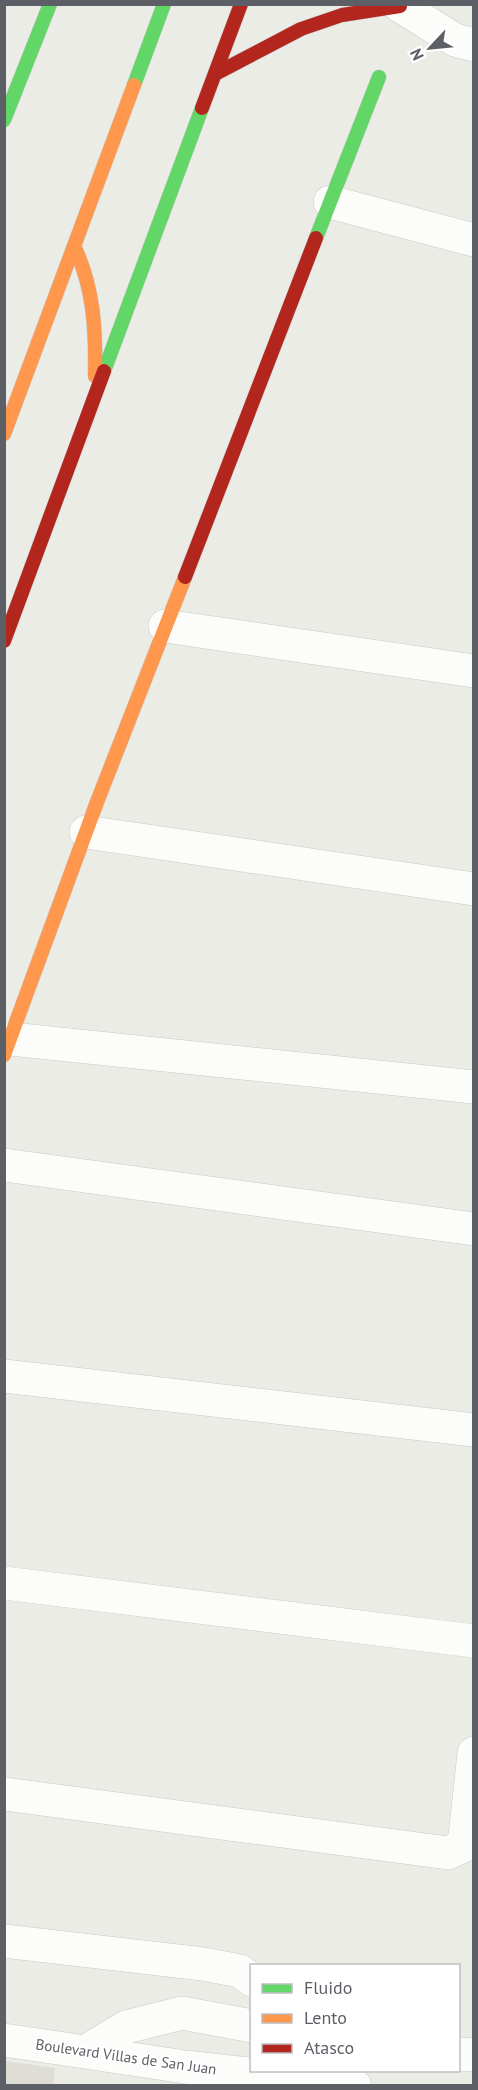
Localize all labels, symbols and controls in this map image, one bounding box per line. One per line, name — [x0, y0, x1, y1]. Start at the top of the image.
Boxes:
north arrow — [400, 18, 460, 78]
text: N — [405, 45, 428, 64]
legend — [250, 1964, 460, 2072]
text: Fluido — [304, 1976, 352, 1999]
text: Lento — [304, 2006, 347, 2029]
street label: Boulevard Villas de San Juan — [34, 2034, 218, 2079]
text: Atasco — [304, 2036, 354, 2059]

